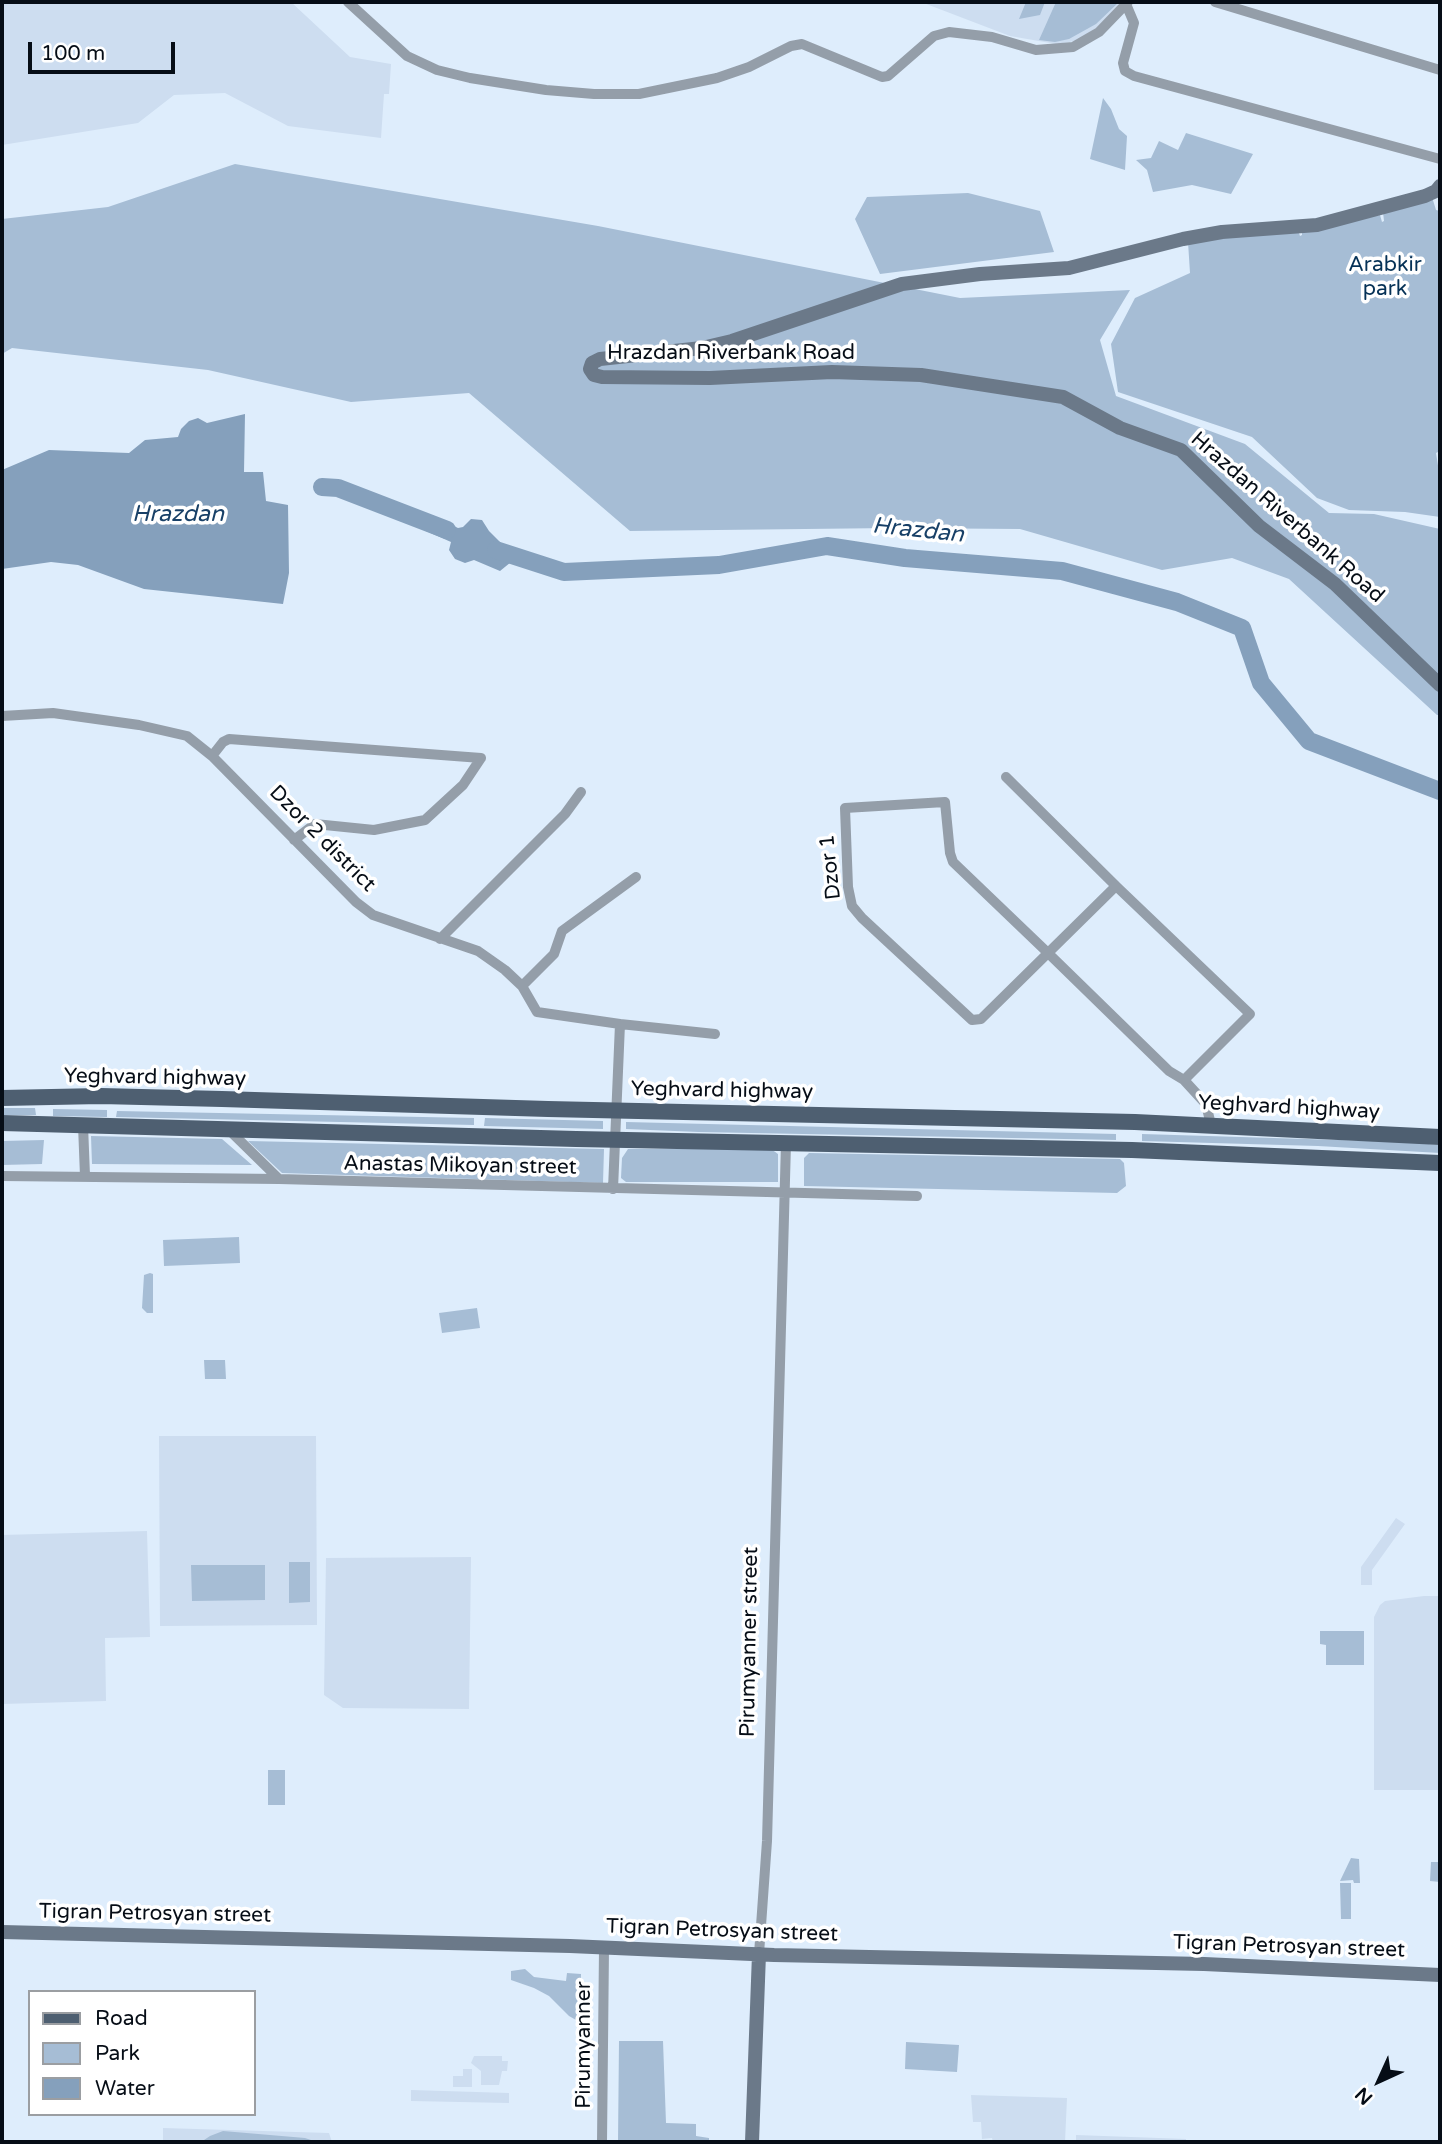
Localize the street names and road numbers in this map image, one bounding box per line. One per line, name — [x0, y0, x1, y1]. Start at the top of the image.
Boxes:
street label: Hrazdan Riverbank Road — [607, 340, 855, 366]
street label: Hrazdan Riverbank Road — [1185, 427, 1389, 609]
street label: Dzor 2 district — [264, 781, 380, 897]
street label: Dzor 1 — [815, 833, 847, 901]
street label: Yeghvard highway — [64, 1064, 246, 1092]
street label: Yeghvard highway — [631, 1077, 813, 1105]
street label: Yeghvard highway — [1197, 1091, 1381, 1125]
street label: Anastas Mikoyan street — [343, 1151, 577, 1181]
street label: Pirumyanner street — [736, 1547, 764, 1737]
street label: Tigran Petrosyan street — [39, 1899, 271, 1929]
street label: Tigran Petrosyan street — [606, 1914, 838, 1948]
street label: Tigran Petrosyan street — [1173, 1930, 1405, 1964]
street label: Pirumyanner — [571, 1981, 597, 2109]

